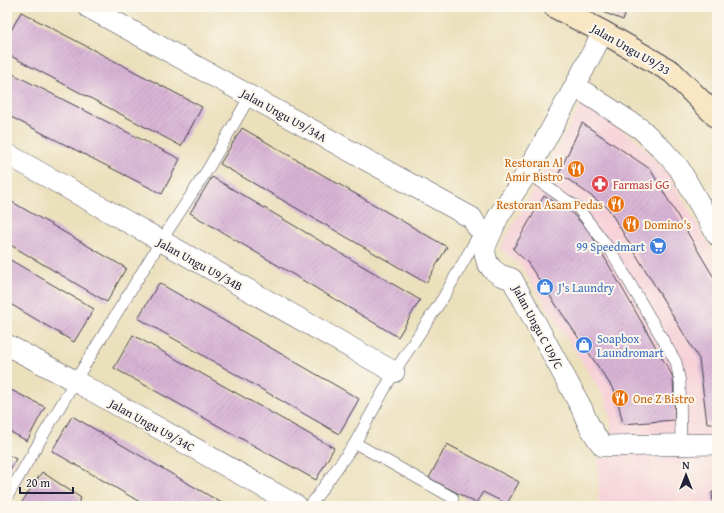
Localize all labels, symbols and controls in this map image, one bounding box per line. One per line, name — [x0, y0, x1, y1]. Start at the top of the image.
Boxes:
street label: Jalan Ungu U9/33 — [587, 19, 674, 79]
street label: Jalan Ungu U9/34A — [236, 83, 331, 146]
place label: Restoran Al Amir Bistro — [505, 154, 564, 185]
restaurant icon: Restoran Al Amir Bistro — [566, 159, 586, 179]
pharmacy icon: Farmasi GG — [590, 174, 610, 194]
place label: Farmasi GG — [613, 176, 669, 193]
restaurant icon: Restoran Asam Pedas — [606, 194, 626, 214]
place label: Restoran Asam Pedas — [496, 196, 603, 213]
restaurant icon: Domino's — [621, 214, 641, 234]
place label: Domino's — [644, 216, 692, 233]
street label: Jalan Ungu U9/34B — [152, 232, 246, 295]
supermarket icon: 99 Speedmart — [648, 236, 668, 256]
place label: 99 Speedmart — [576, 238, 646, 255]
shop icon: J's Laundry — [535, 277, 555, 297]
place label: J's Laundry — [556, 279, 614, 296]
street label: Jalan Ungu C U9/C — [508, 280, 567, 372]
place label: Soapbox Laundromart — [597, 330, 664, 361]
shop icon: Soapbox Laundromart — [574, 335, 594, 355]
restaurant icon: One Z Bistro — [610, 388, 630, 408]
place label: One Z Bistro — [633, 390, 694, 407]
street label: Jalan Ungu U9/34C — [105, 394, 198, 456]
north arrow — [666, 455, 706, 495]
text: N — [682, 457, 690, 473]
scale bar — [20, 469, 73, 495]
text: 20 m — [26, 474, 50, 491]

